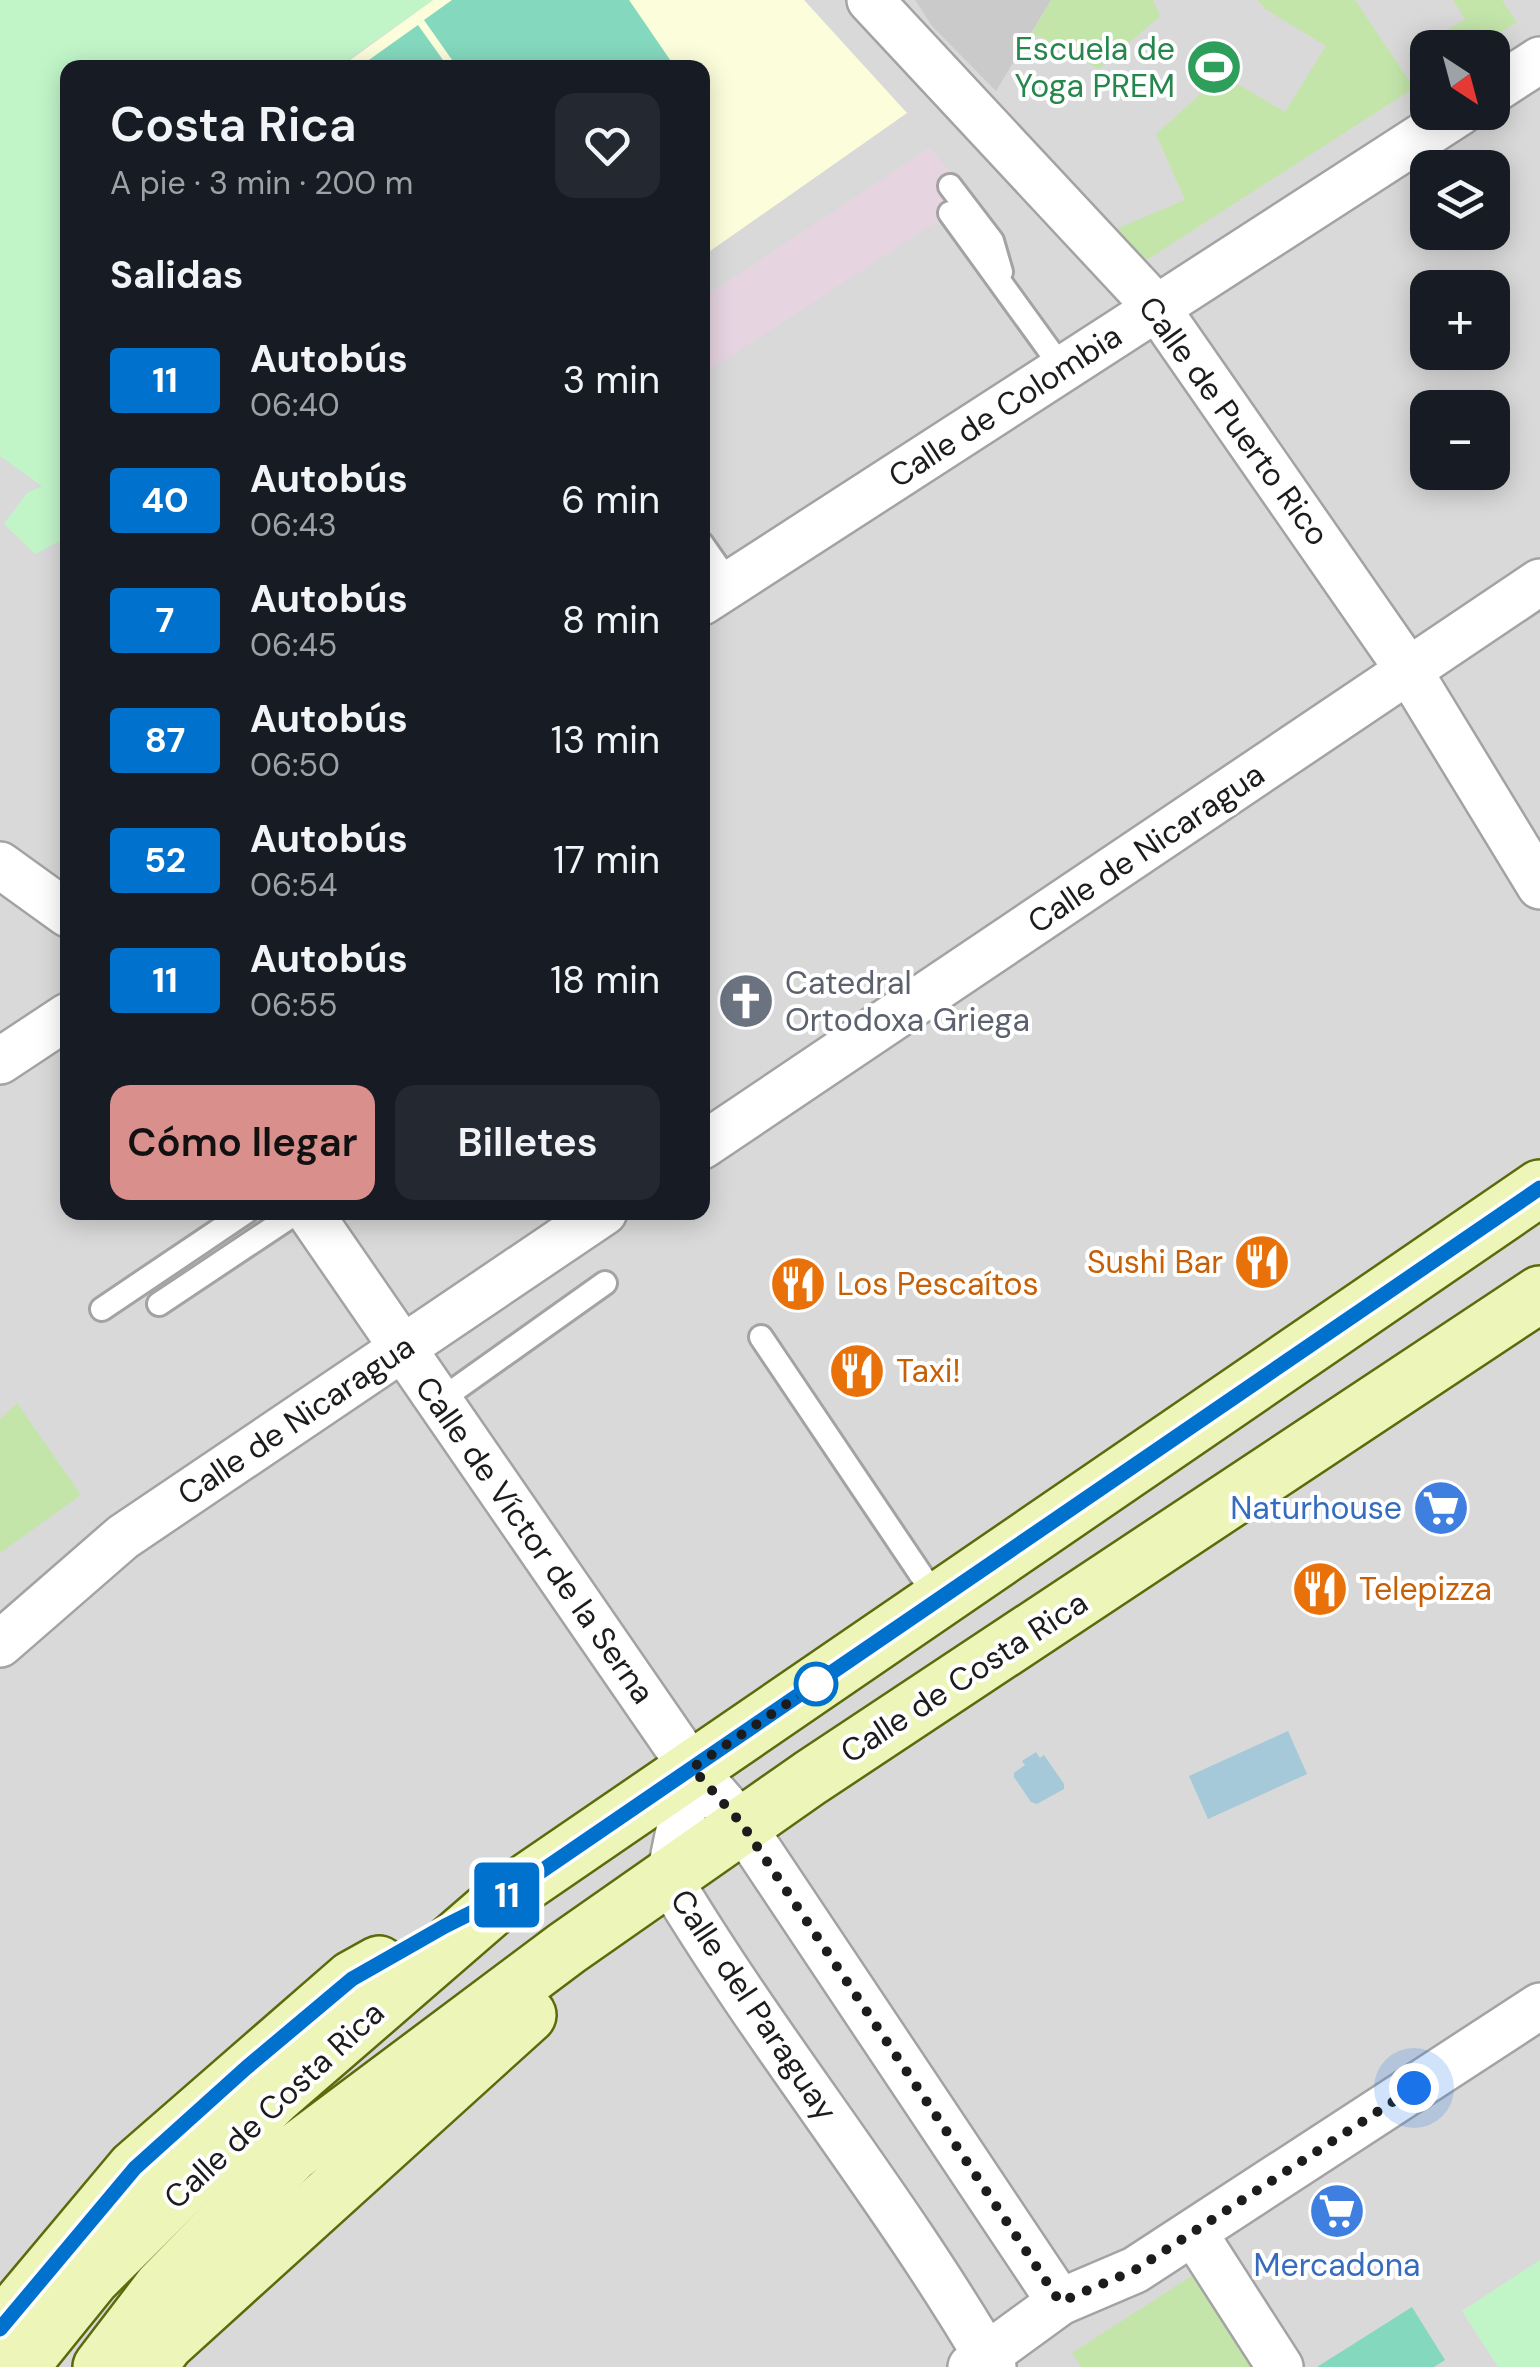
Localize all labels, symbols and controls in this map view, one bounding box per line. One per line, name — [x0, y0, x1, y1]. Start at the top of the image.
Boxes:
place label: Escuela de Yoga PREM — [1015, 28, 1175, 107]
north arrow — [1410, 30, 1510, 130]
map controls — [1410, 30, 1510, 490]
sports icon: Escuela de Yoga PREM — [1184, 37, 1244, 97]
text: Costa Rica — [110, 93, 357, 156]
button: heart — [555, 93, 660, 198]
button: layers — [1410, 150, 1510, 250]
text: A pie · 3 min · 200 m — [110, 162, 413, 204]
text: Salidas — [110, 250, 243, 300]
button: + — [1410, 270, 1510, 370]
street label: Calle de Puerto Rico — [1129, 288, 1339, 554]
street label: Calle de Colombia — [880, 315, 1130, 497]
text: Autobús — [250, 334, 408, 384]
text: 3 min — [563, 355, 660, 405]
text: 11 — [152, 357, 178, 403]
text: 06:40 — [250, 384, 340, 426]
button: − — [1410, 390, 1510, 490]
text: Autobús — [250, 454, 408, 504]
text: 6 min — [561, 475, 660, 525]
text: 40 — [141, 477, 189, 523]
text: 06:43 — [250, 504, 337, 546]
text: Autobús — [250, 574, 408, 624]
text: 8 min — [562, 595, 660, 645]
text: 7 — [156, 597, 174, 643]
text: 06:45 — [250, 624, 337, 666]
text: Autobús — [250, 694, 408, 744]
text: 13 min — [551, 715, 660, 765]
text: 87 — [145, 717, 185, 763]
text: 06:50 — [250, 744, 340, 786]
street label: Calle de Nicaragua — [1020, 753, 1272, 943]
text: Autobús — [250, 814, 408, 864]
text: 17 min — [553, 835, 660, 885]
text: 52 — [144, 837, 186, 883]
text: 06:54 — [250, 864, 337, 906]
text: Autobús — [250, 934, 408, 984]
text: 18 min — [550, 955, 660, 1005]
text: 11 — [152, 957, 178, 1003]
place label: Catedral Ortodoxa Griega — [785, 962, 1030, 1041]
church icon: Catedral Ortodoxa Griega — [716, 971, 776, 1031]
text: 06:55 — [250, 984, 338, 1026]
button: Cómo llegar — [110, 1085, 375, 1200]
button: Billetes — [395, 1085, 660, 1200]
restaurant icon: Sushi Bar — [1232, 1232, 1292, 1292]
place label: Sushi Bar — [1087, 1241, 1223, 1283]
restaurant icon: Los Pescaítos — [768, 1254, 828, 1314]
place label: Los Pescaítos — [837, 1263, 1039, 1305]
street label: Calle de Nicaragua — [170, 1325, 422, 1515]
restaurant icon: Taxi! — [827, 1341, 887, 1401]
place label: Taxi! — [896, 1350, 961, 1392]
street label: Calle de Víctor de la Serna — [406, 1368, 664, 1712]
supermarket icon: Naturhouse — [1411, 1478, 1471, 1538]
place label: Naturhouse — [1230, 1487, 1402, 1529]
restaurant icon: Telepizza — [1290, 1559, 1350, 1619]
place label: Telepizza — [1359, 1568, 1492, 1610]
street label: Calle de Costa Rica — [833, 1581, 1095, 1773]
unlabelled marker — [795, 1663, 837, 1705]
line badge: 11 — [462, 1862, 552, 1928]
text: 11 — [494, 1872, 520, 1918]
street label: Calle del Paraguay — [661, 1881, 847, 2129]
street label: Calle de Costa Rica — [155, 1992, 393, 2218]
your location — [1389, 2063, 1439, 2113]
supermarket icon: Mercadona — [1307, 2181, 1367, 2241]
place label: Mercadona — [1254, 2244, 1420, 2286]

